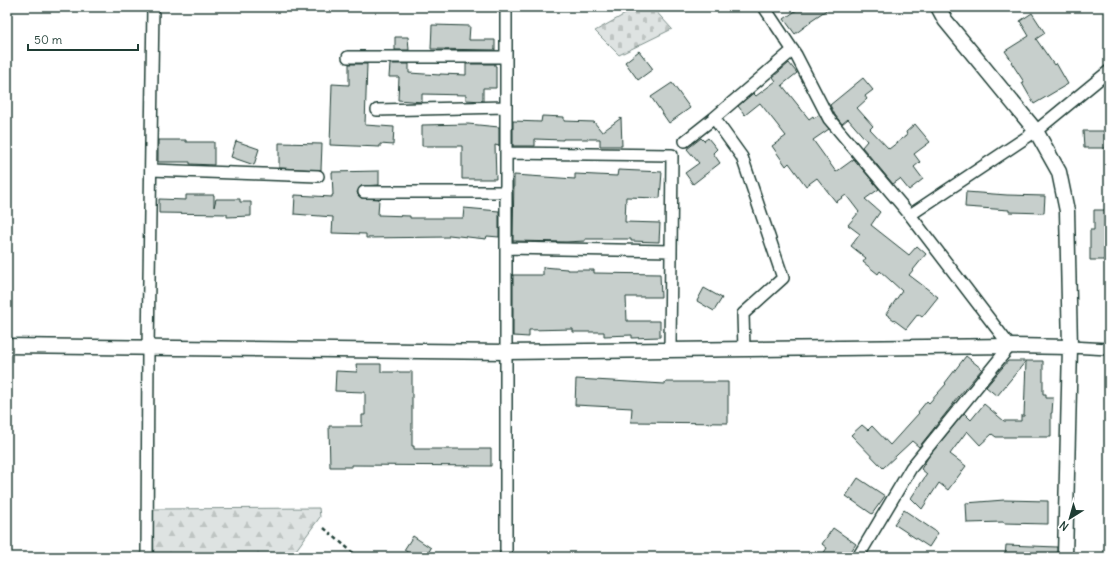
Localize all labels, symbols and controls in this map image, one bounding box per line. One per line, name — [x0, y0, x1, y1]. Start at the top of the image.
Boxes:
scale bar — [28, 26, 138, 52]
text: 50 m — [34, 32, 63, 47]
north arrow — [1050, 498, 1090, 538]
text: N — [1057, 518, 1071, 534]

